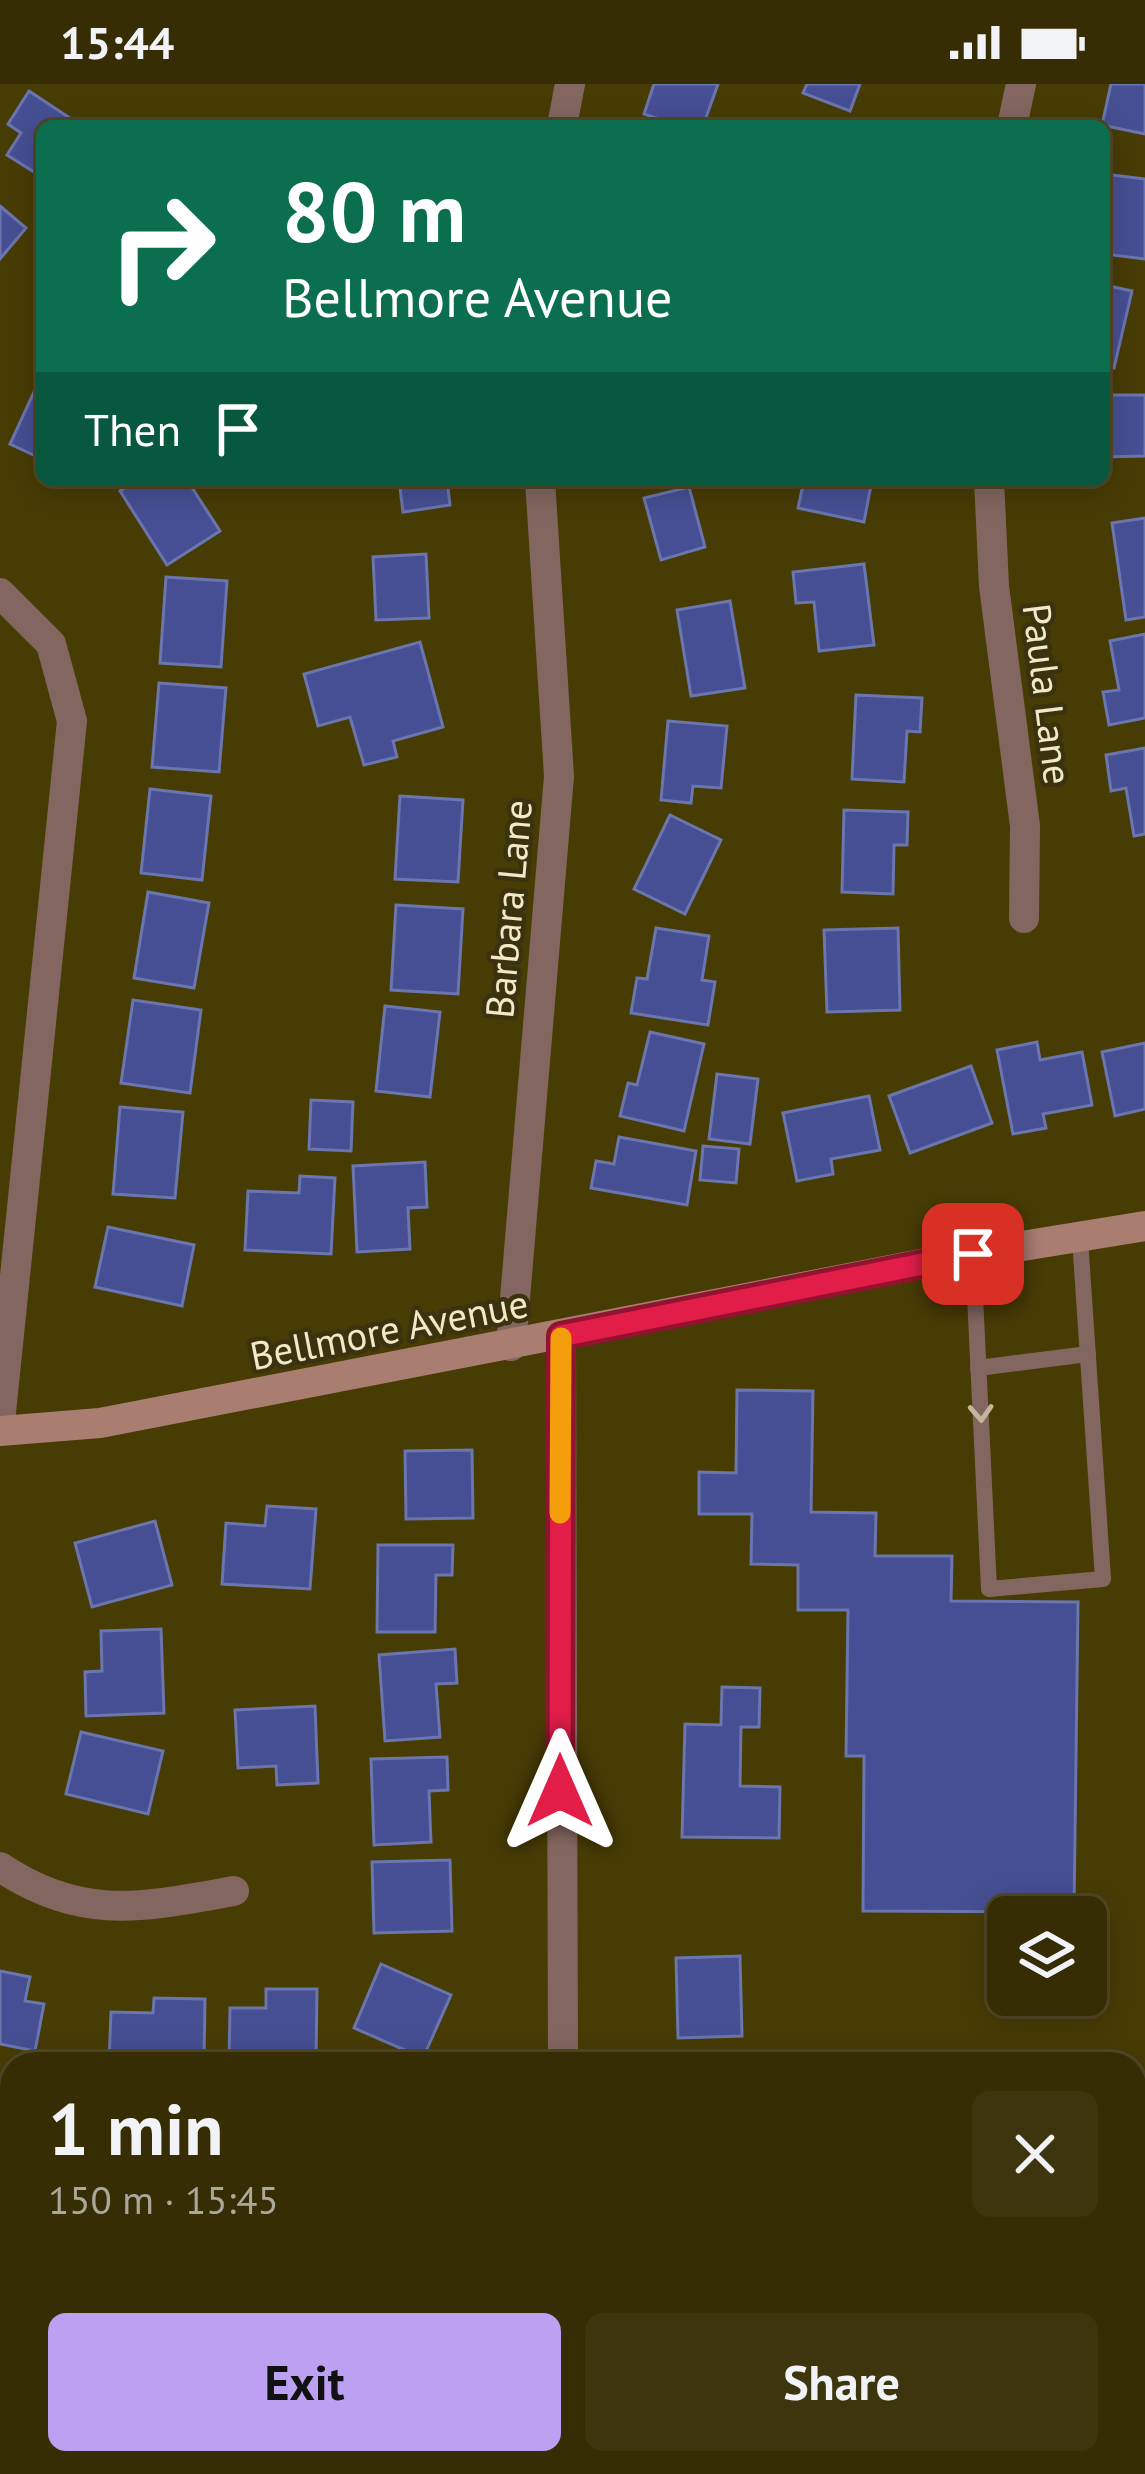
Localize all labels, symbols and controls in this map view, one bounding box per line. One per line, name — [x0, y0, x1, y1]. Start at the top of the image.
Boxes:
text: 15:44 — [60, 13, 174, 71]
text: 80 m — [282, 156, 466, 265]
icon: right — [84, 168, 240, 324]
text: Bellmore Avenue — [282, 262, 672, 332]
icon: arrive — [205, 396, 271, 462]
text: Then — [84, 400, 181, 458]
street label: Paula Lane — [1012, 601, 1084, 787]
street label: Barbara Lane — [473, 798, 543, 1020]
pin — [922, 1203, 1024, 1305]
icon: arrive — [940, 1221, 1006, 1287]
street label: Bellmore Avenue — [246, 1277, 532, 1381]
one-way arrow — [968, 1404, 994, 1423]
position arrow — [497, 1728, 623, 1854]
map controls — [987, 1896, 1107, 2016]
button: layers — [987, 1896, 1107, 2016]
text: 1 min — [48, 2082, 224, 2175]
button: close — [972, 2091, 1098, 2217]
text: 150 m · 15:45 — [48, 2174, 279, 2225]
button: Exit — [48, 2313, 561, 2451]
button: Share — [585, 2313, 1098, 2451]

